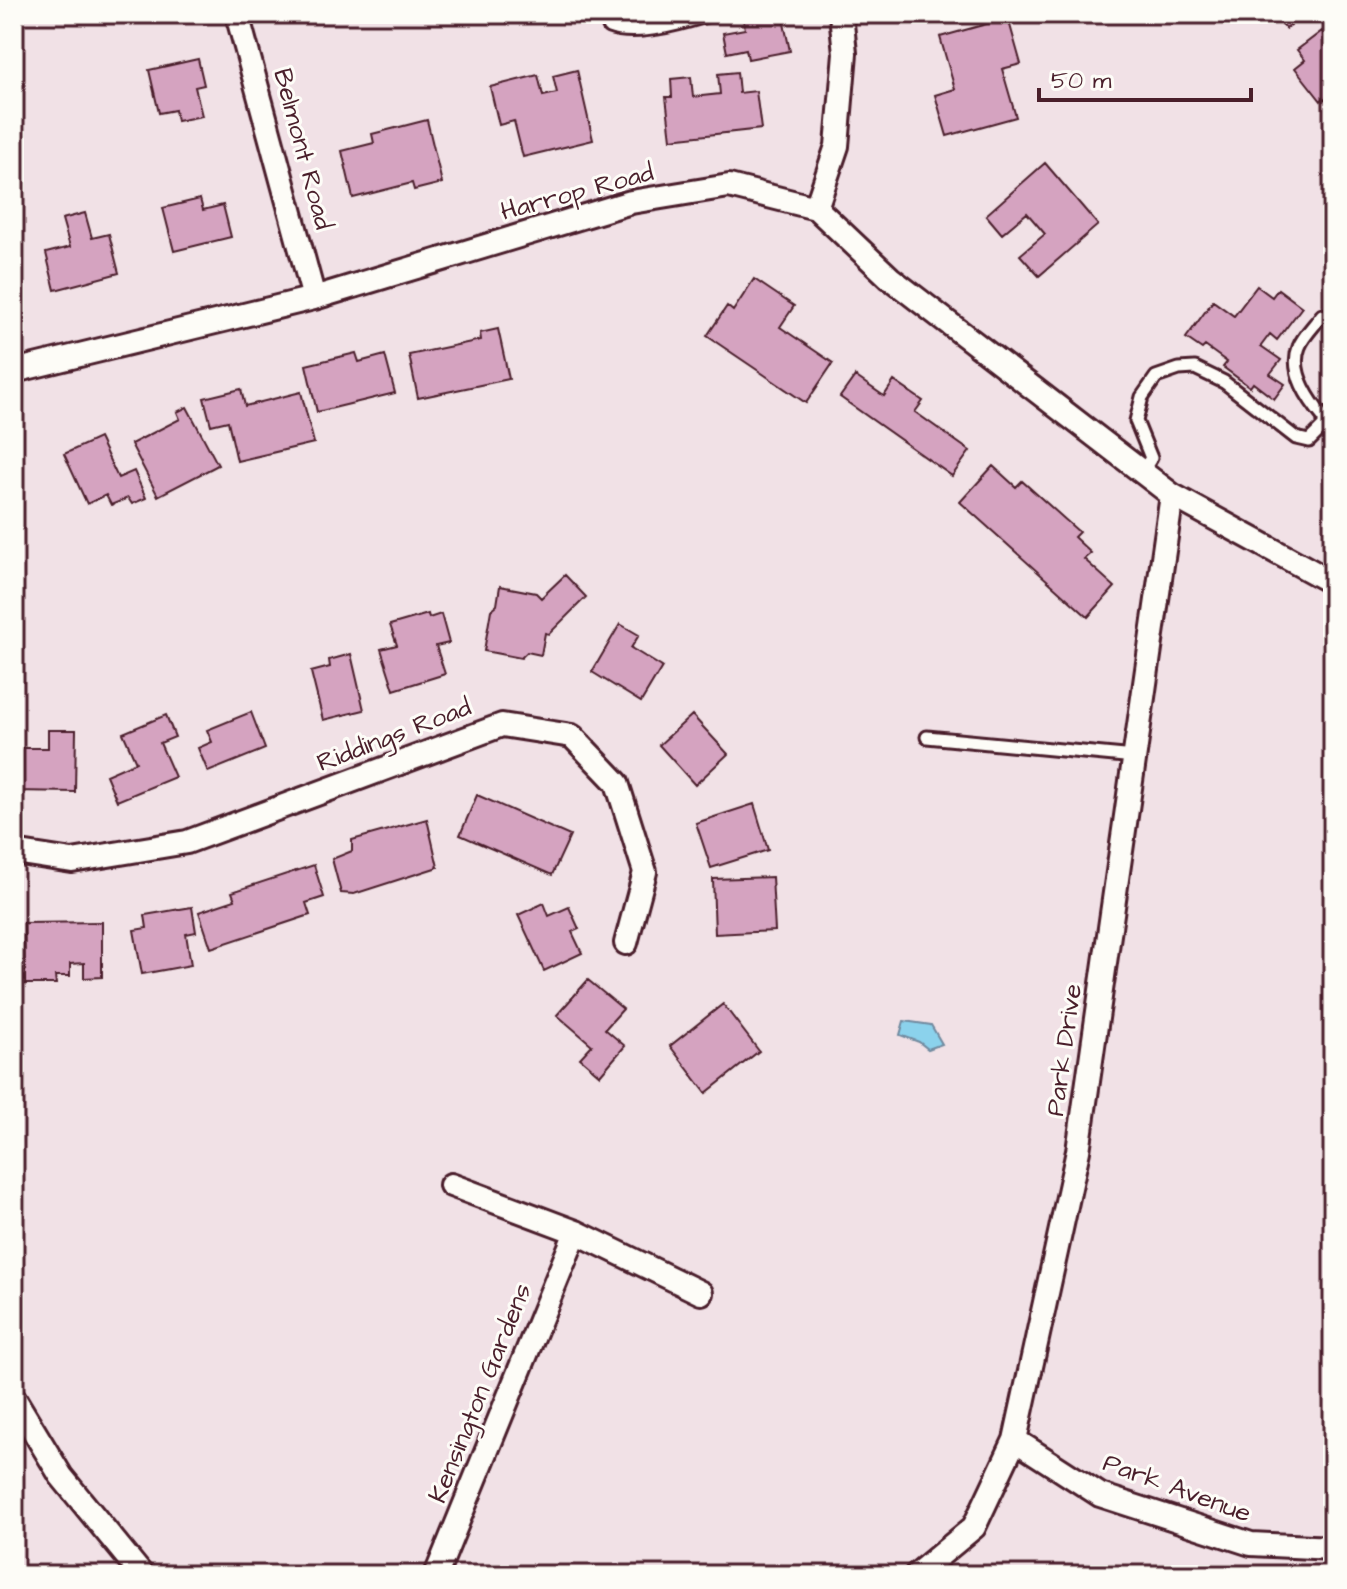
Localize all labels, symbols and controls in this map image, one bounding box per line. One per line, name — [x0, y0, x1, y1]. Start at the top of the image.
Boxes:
scale bar — [1039, 52, 1251, 102]
text: 50 m — [1051, 64, 1112, 98]
street label: Belmont Road — [264, 65, 342, 233]
street label: Harrop Road — [497, 154, 657, 230]
street label: Riddings Road — [312, 689, 477, 783]
street label: Park Drive — [1037, 982, 1091, 1118]
street label: Kensington Gardens — [420, 1278, 542, 1509]
street label: Park Avenue — [1098, 1445, 1256, 1531]

